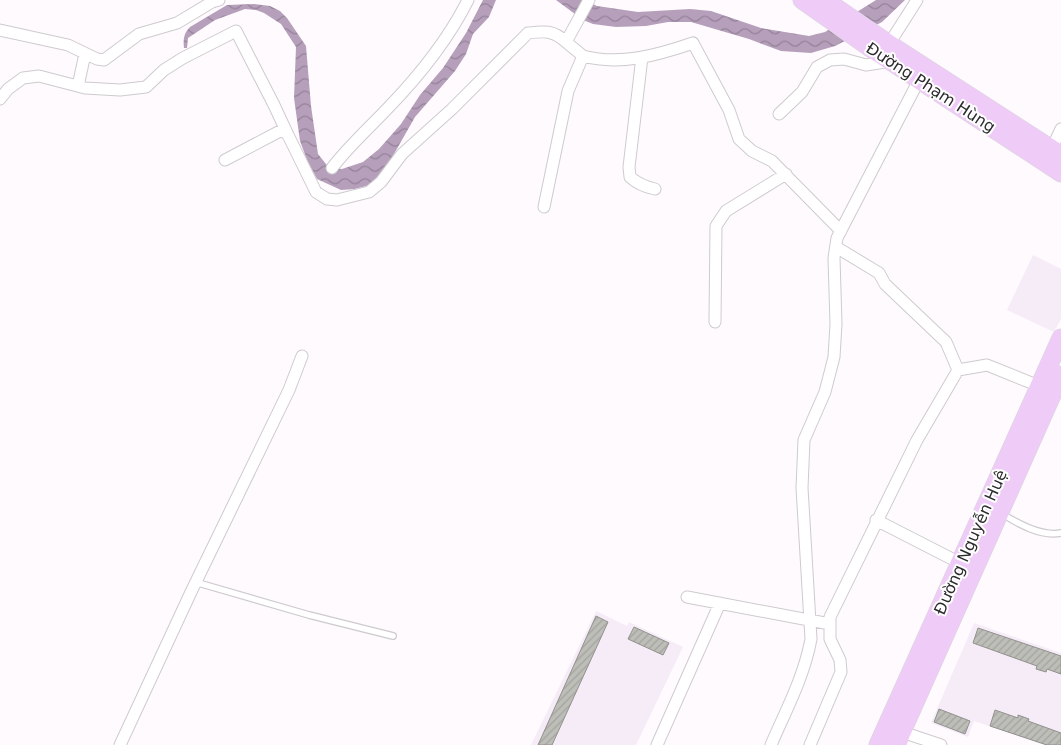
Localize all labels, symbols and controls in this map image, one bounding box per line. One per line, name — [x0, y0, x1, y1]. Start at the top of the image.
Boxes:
street label: Đường Phạm Hùng — [862, 38, 999, 136]
street label: Đường Nguyễn Huệ — [930, 467, 1011, 618]

